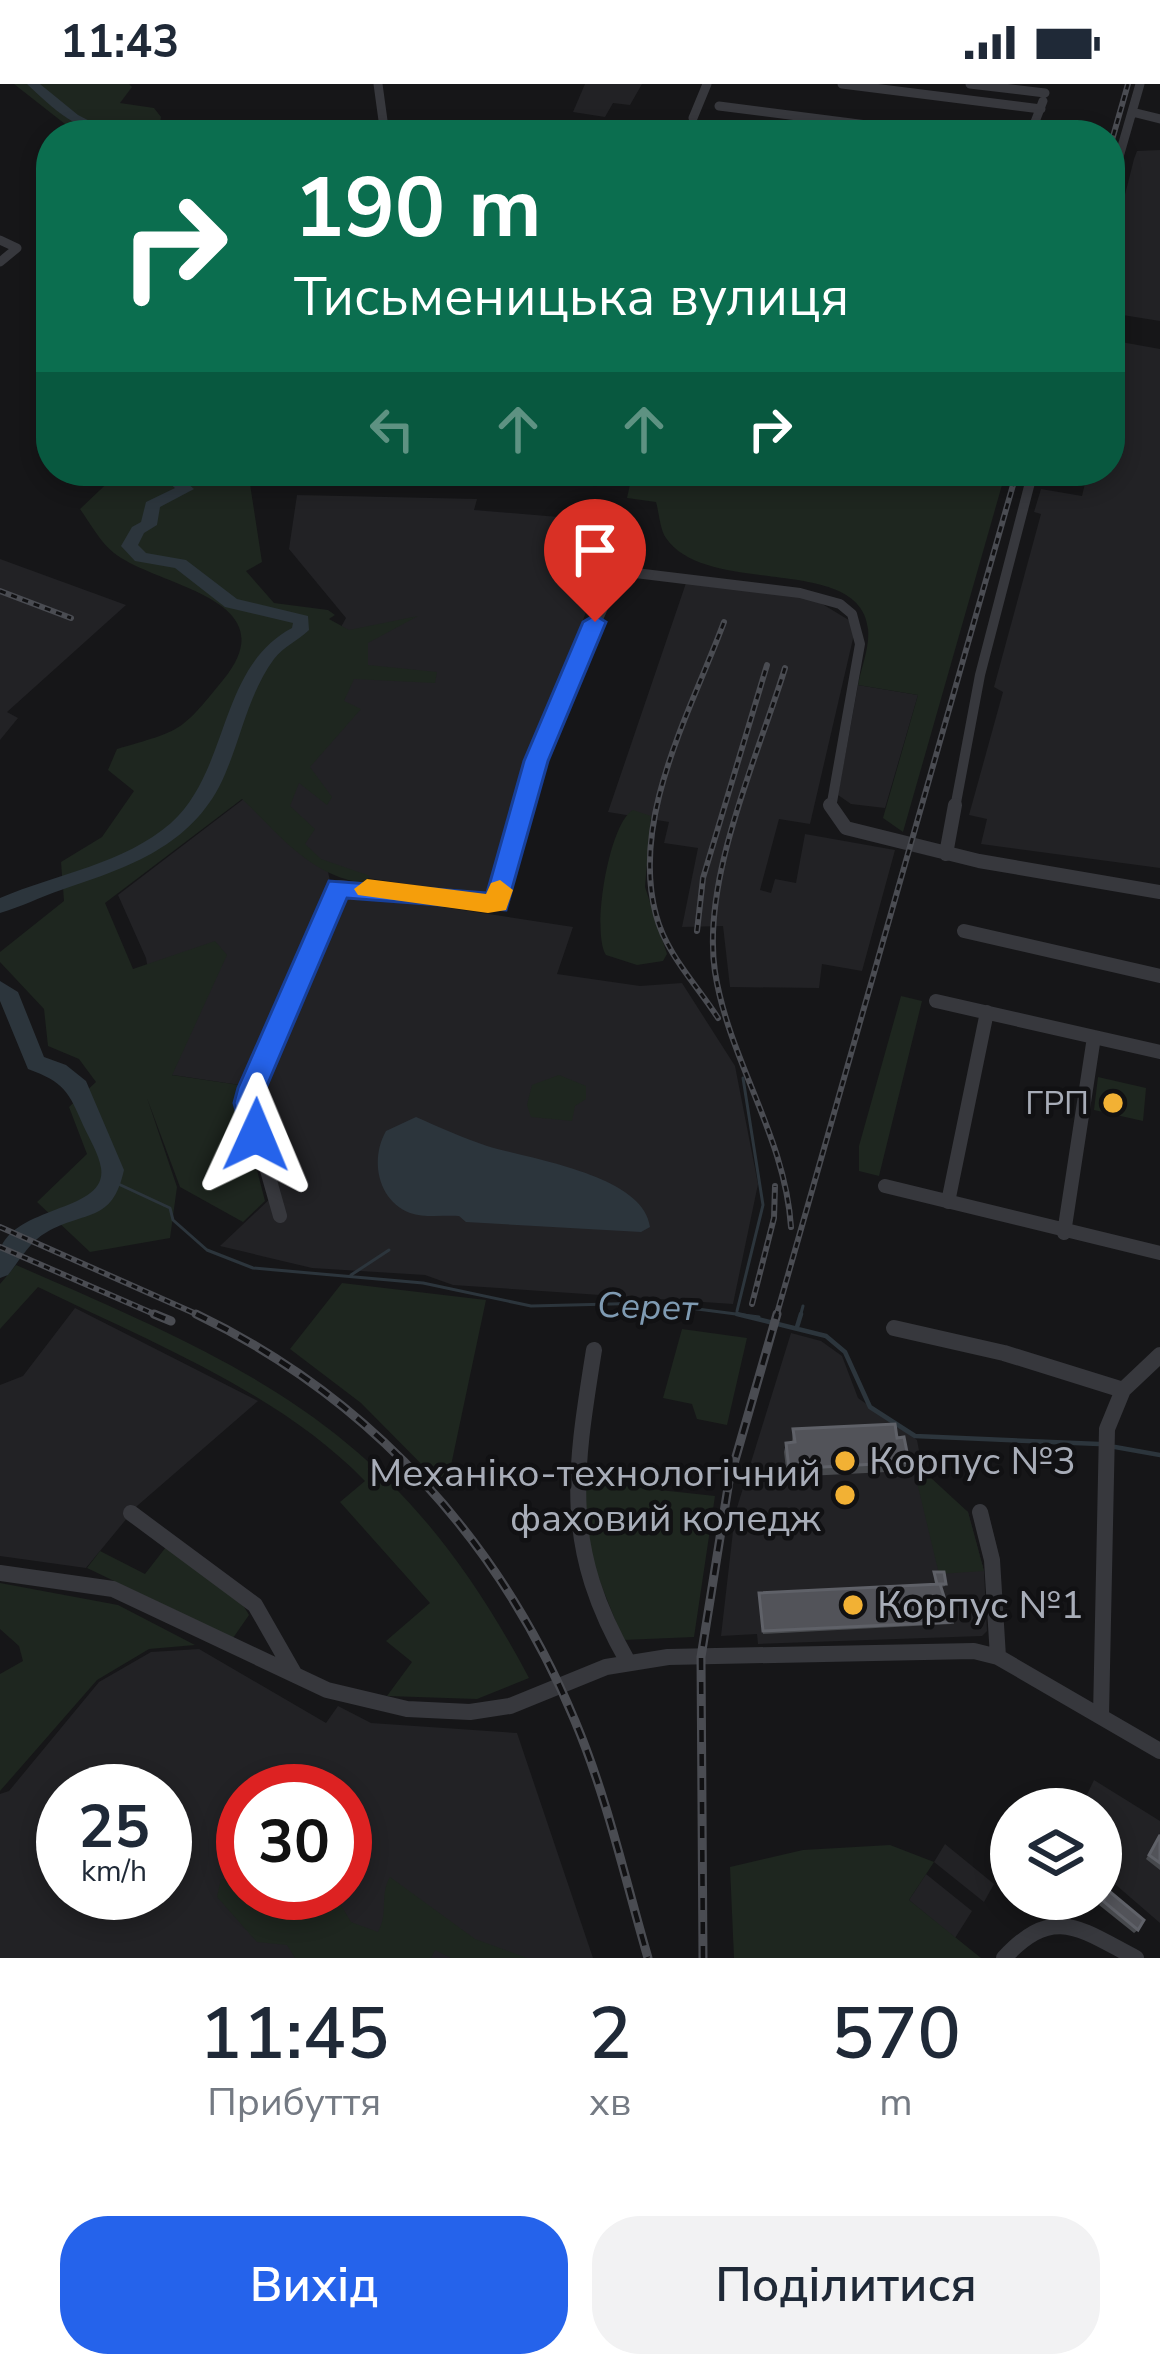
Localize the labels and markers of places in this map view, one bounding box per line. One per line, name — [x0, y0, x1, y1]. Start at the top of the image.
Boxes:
pin — [544, 499, 646, 622]
place label: ГРП — [1025, 1081, 1089, 1126]
marker: ГРП — [1100, 1090, 1126, 1116]
place label: Корпус №3 — [869, 1435, 1076, 1488]
place label: Механіко-технологічний фаховий коледж — [369, 1447, 821, 1545]
marker: Корпус №3 — [832, 1448, 858, 1474]
marker: Механіко-технологічний фаховий коледж — [832, 1482, 858, 1508]
place label: Корпус №1 — [877, 1579, 1084, 1632]
marker: Корпус №1 — [840, 1592, 866, 1618]

